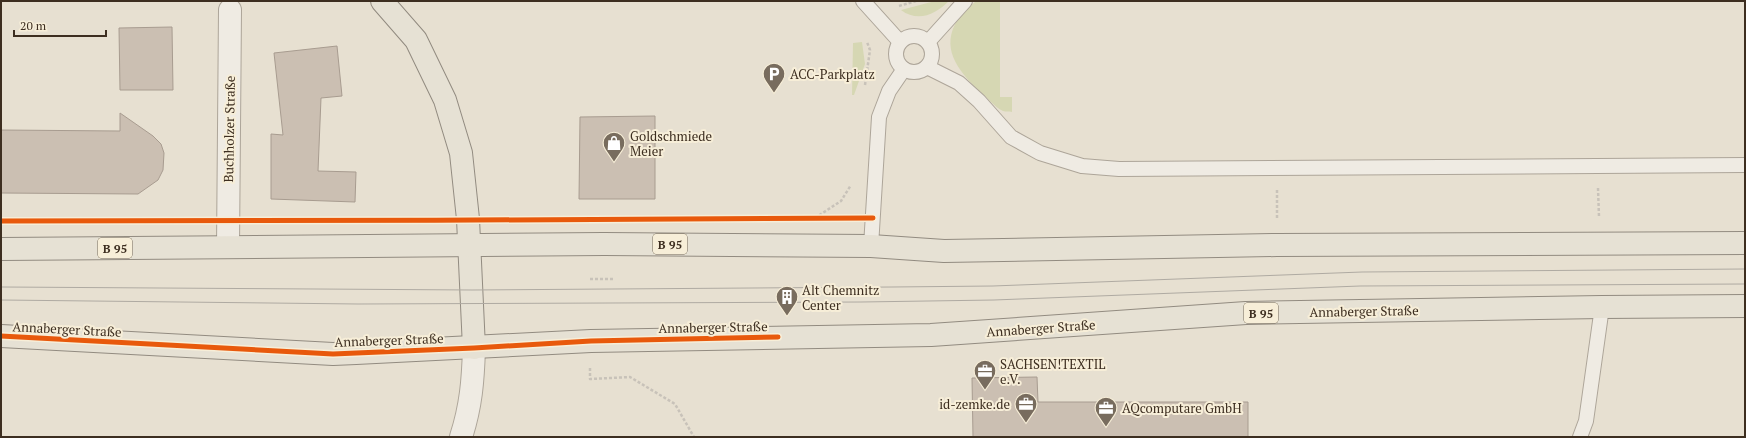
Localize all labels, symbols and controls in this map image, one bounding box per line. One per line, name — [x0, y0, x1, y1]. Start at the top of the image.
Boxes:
scale bar — [14, 12, 106, 38]
text: 20 m — [20, 18, 47, 33]
parking icon: ACC-Parkplatz — [761, 61, 787, 94]
place label: ACC-Parkplatz — [790, 65, 875, 83]
street label: Buchholzer Straße — [219, 75, 239, 183]
place label: Goldschmiede Meier — [630, 127, 712, 160]
shop icon: Goldschmiede Meier — [601, 130, 627, 163]
road number: B 95 — [653, 234, 687, 254]
road number: B 95 — [98, 238, 132, 258]
place label: Alt Chemnitz Center — [802, 281, 879, 314]
building icon: Alt Chemnitz Center — [774, 284, 800, 317]
street label: Annaberger Straße — [1309, 301, 1419, 321]
road number: B 95 — [1244, 303, 1278, 323]
street label: Annaberger Straße — [986, 315, 1096, 341]
street label: Annaberger Straße — [12, 317, 122, 341]
street label: Annaberger Straße — [658, 317, 768, 337]
street label: Annaberger Straße — [334, 329, 444, 351]
place label: SACHSEN!TEXTIL e.V. — [1000, 355, 1105, 388]
office icon: SACHSEN!TEXTIL e.V. — [972, 358, 998, 391]
office icon: id-zemke.de — [1013, 391, 1039, 424]
place label: id-zemke.de — [939, 395, 1010, 413]
office icon: AQcomputare GmbH — [1093, 395, 1119, 428]
place label: AQcomputare GmbH — [1122, 399, 1242, 417]

